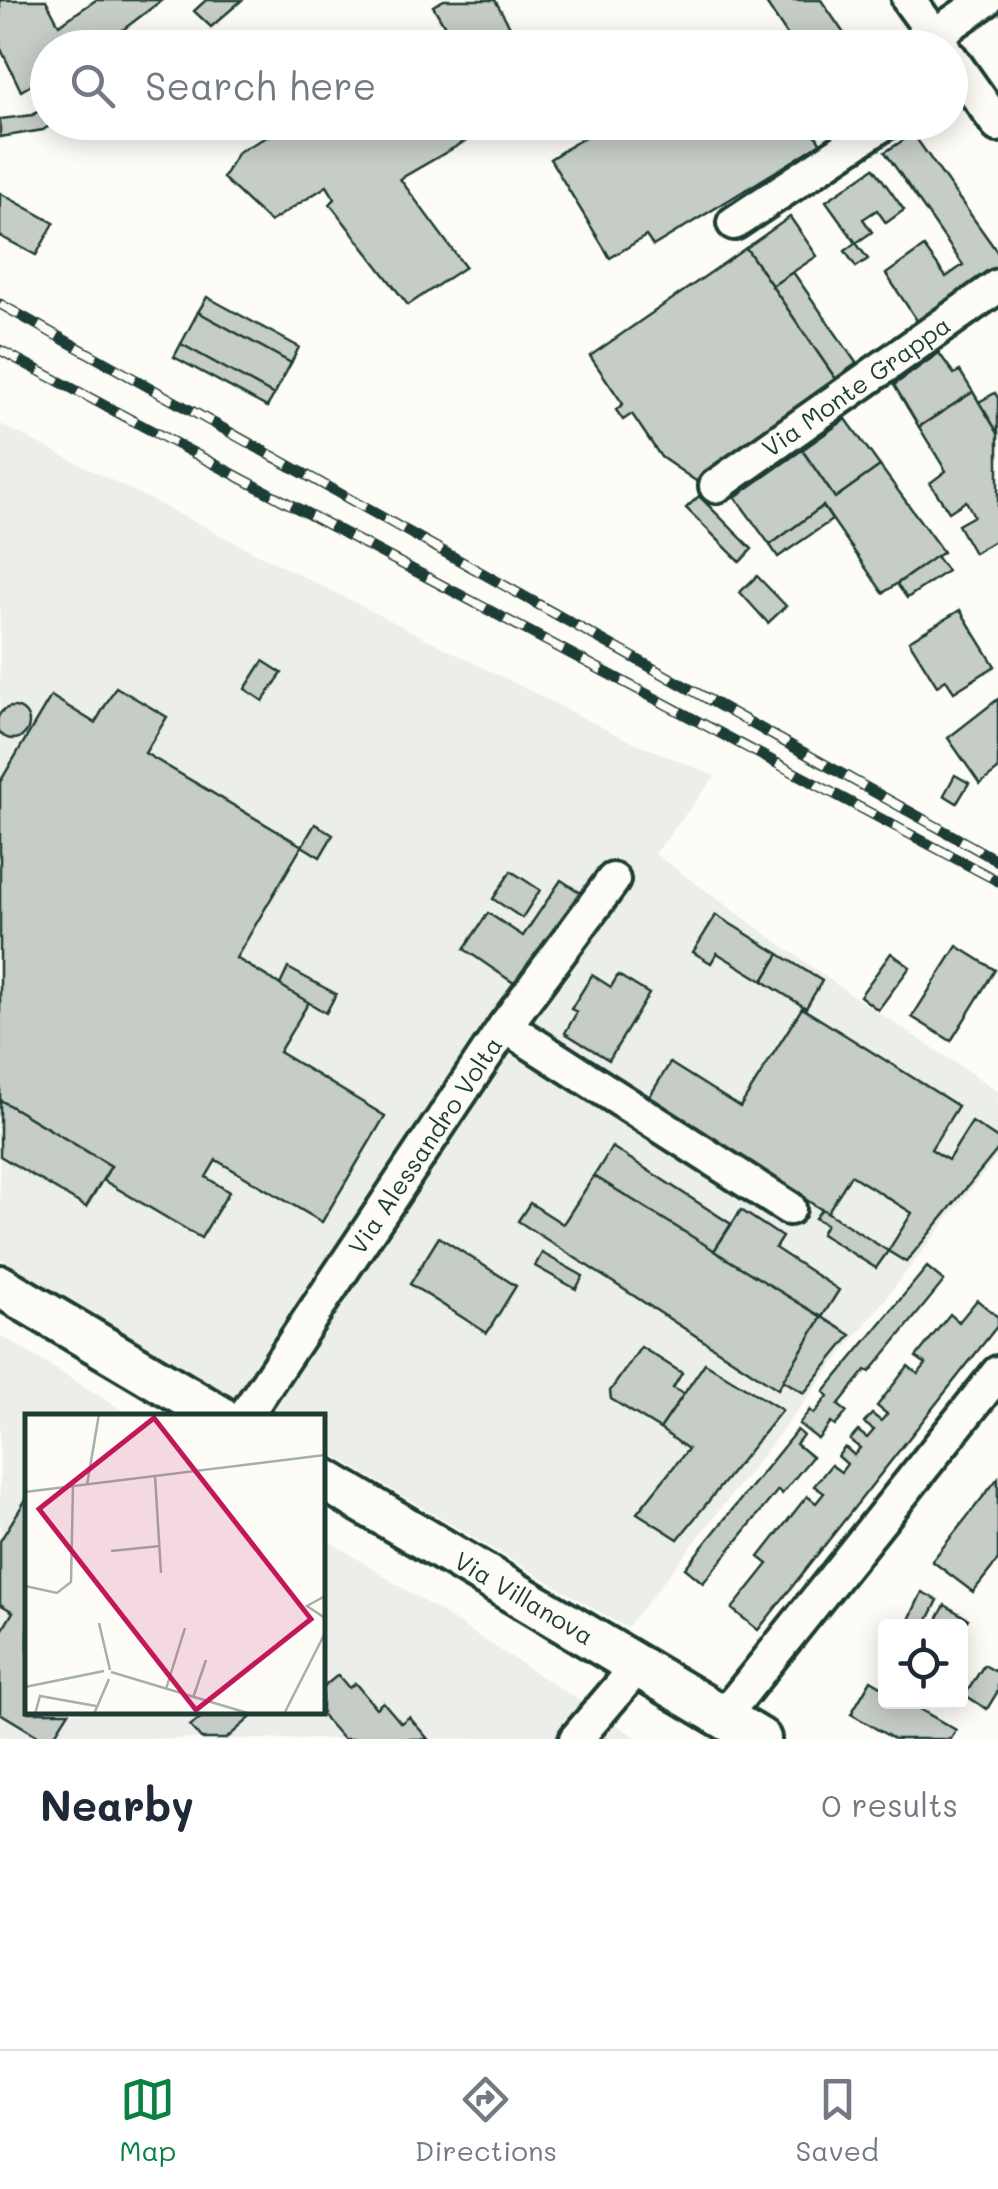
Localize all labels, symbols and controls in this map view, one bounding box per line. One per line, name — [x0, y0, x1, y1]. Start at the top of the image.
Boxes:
search box — [30, 30, 968, 140]
icon: search — [65, 58, 120, 113]
text: Search here — [145, 60, 376, 110]
street label: Via Monte Grappa — [755, 308, 956, 463]
street label: Via Alessandro Volta — [340, 1030, 509, 1260]
inset map — [25, 1414, 325, 1714]
street label: Via Villanova — [449, 1544, 600, 1651]
map controls — [878, 1619, 968, 1709]
button: locate — [878, 1619, 968, 1709]
text: Nearby — [40, 1777, 194, 1832]
text: 0 results — [821, 1783, 958, 1825]
tab: Map — [119, 2072, 176, 2168]
tab: Directions — [415, 2072, 557, 2168]
tab: Saved — [796, 2072, 879, 2168]

